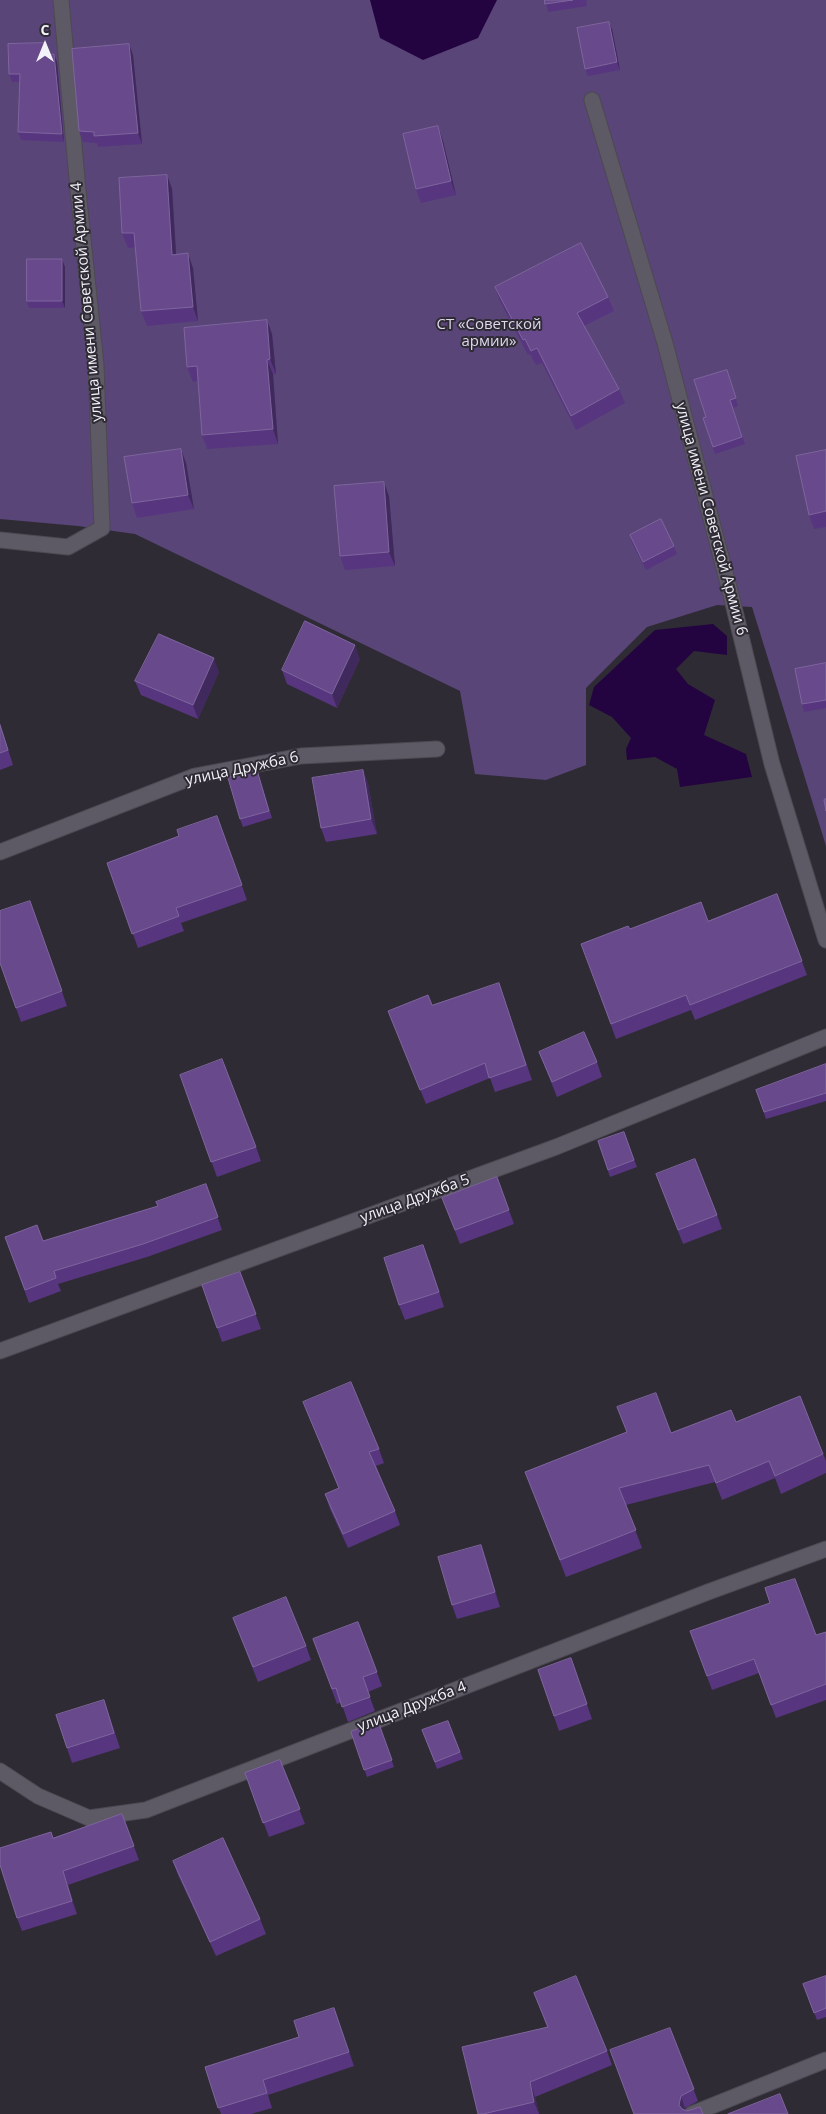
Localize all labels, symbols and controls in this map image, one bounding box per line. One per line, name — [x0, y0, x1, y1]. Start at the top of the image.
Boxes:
north arrow — [20, 20, 70, 70]
text: С — [41, 20, 49, 39]
street label: улица имени Советской Армии 4 — [68, 182, 106, 422]
park label: СТ «Советской армии» — [436, 316, 542, 351]
street label: улица имени Советской Армии 6 — [671, 401, 751, 637]
street label: улица Дружба 6 — [184, 748, 300, 790]
street label: улица Дружба 5 — [358, 1171, 472, 1227]
street label: улица Дружба 4 — [355, 1678, 469, 1736]

